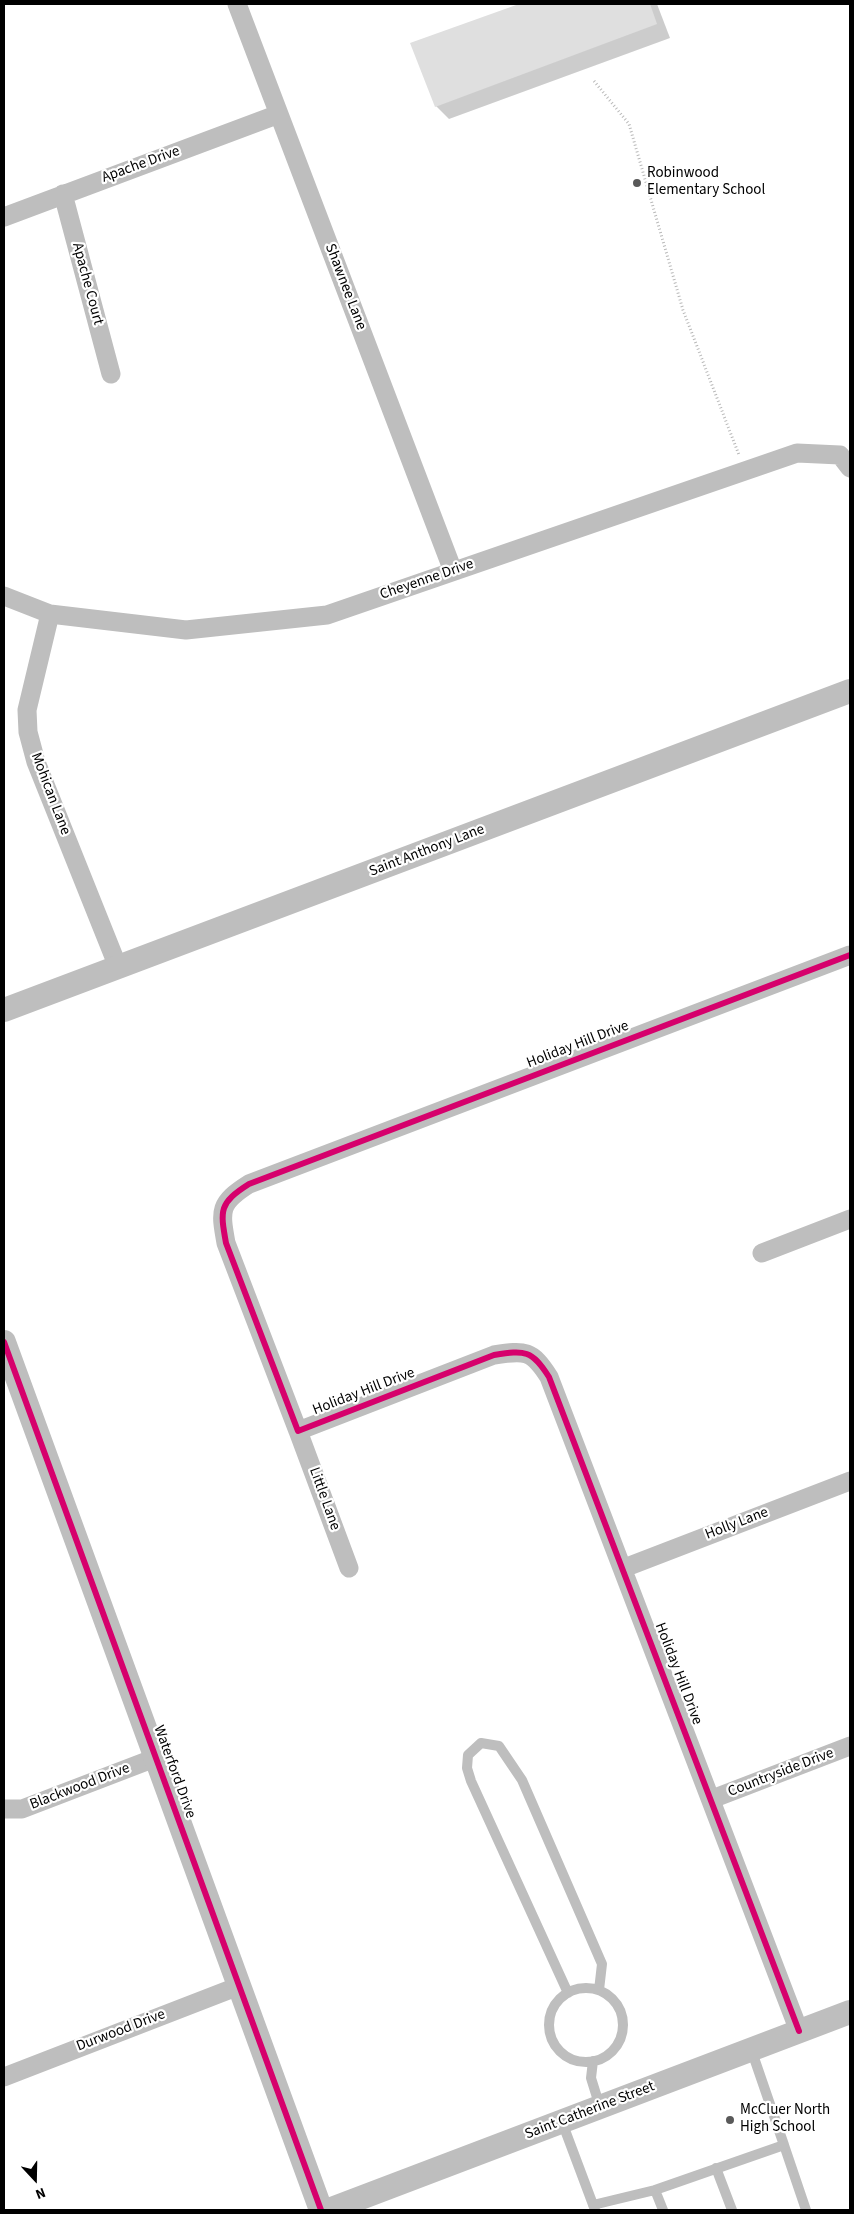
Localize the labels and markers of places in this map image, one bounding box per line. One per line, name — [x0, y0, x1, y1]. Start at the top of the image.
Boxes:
place label: Robinwood Elementary School — [647, 165, 765, 200]
marker: Robinwood Elementary School — [631, 177, 643, 189]
place label: McCluer North High School — [740, 2102, 830, 2137]
marker: McCluer North High School — [724, 2114, 736, 2126]

